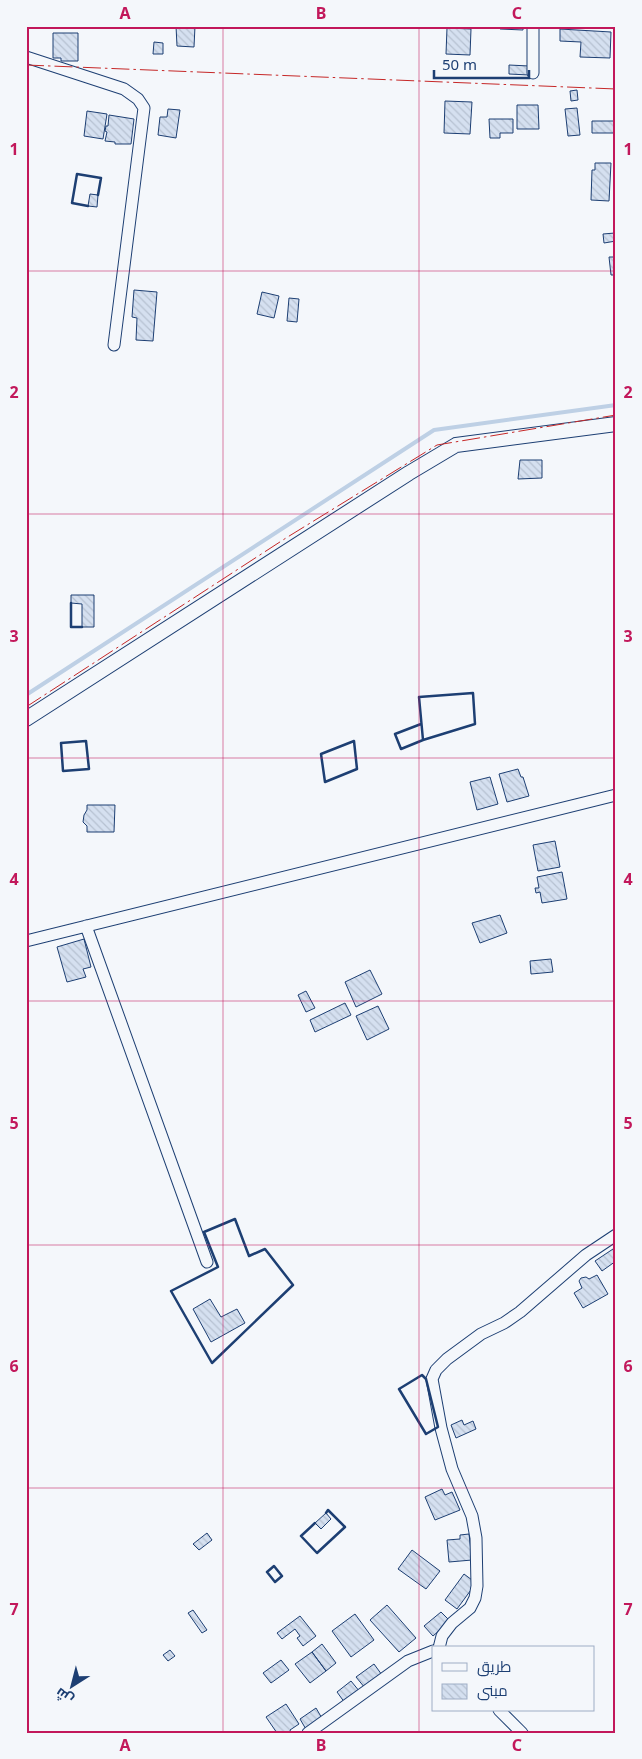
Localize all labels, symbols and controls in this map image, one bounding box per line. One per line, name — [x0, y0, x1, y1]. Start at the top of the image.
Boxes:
text: A — [119, 2, 131, 24]
text: B — [316, 2, 326, 24]
text: C — [512, 2, 522, 24]
scale bar — [434, 48, 530, 80]
text: 50 m — [442, 54, 477, 74]
text: 1 — [9, 138, 19, 160]
text: 1 — [623, 138, 633, 160]
text: 2 — [9, 381, 19, 403]
text: 2 — [623, 381, 633, 403]
text: 3 — [9, 625, 19, 647]
text: 3 — [623, 625, 633, 647]
text: 4 — [9, 868, 19, 890]
text: 4 — [623, 868, 633, 890]
text: 5 — [9, 1112, 19, 1134]
text: 5 — [623, 1112, 633, 1134]
text: 6 — [9, 1355, 19, 1377]
text: 6 — [623, 1355, 633, 1377]
text: 7 — [9, 1598, 19, 1620]
text: 7 — [623, 1598, 633, 1620]
legend — [432, 1646, 594, 1712]
text: طريق — [477, 1656, 511, 1677]
north arrow — [48, 1662, 98, 1712]
text: مبنى — [477, 1680, 508, 1701]
text: ش — [51, 1684, 77, 1710]
text: A — [119, 1734, 131, 1756]
text: B — [316, 1734, 326, 1756]
text: C — [512, 1734, 522, 1756]

